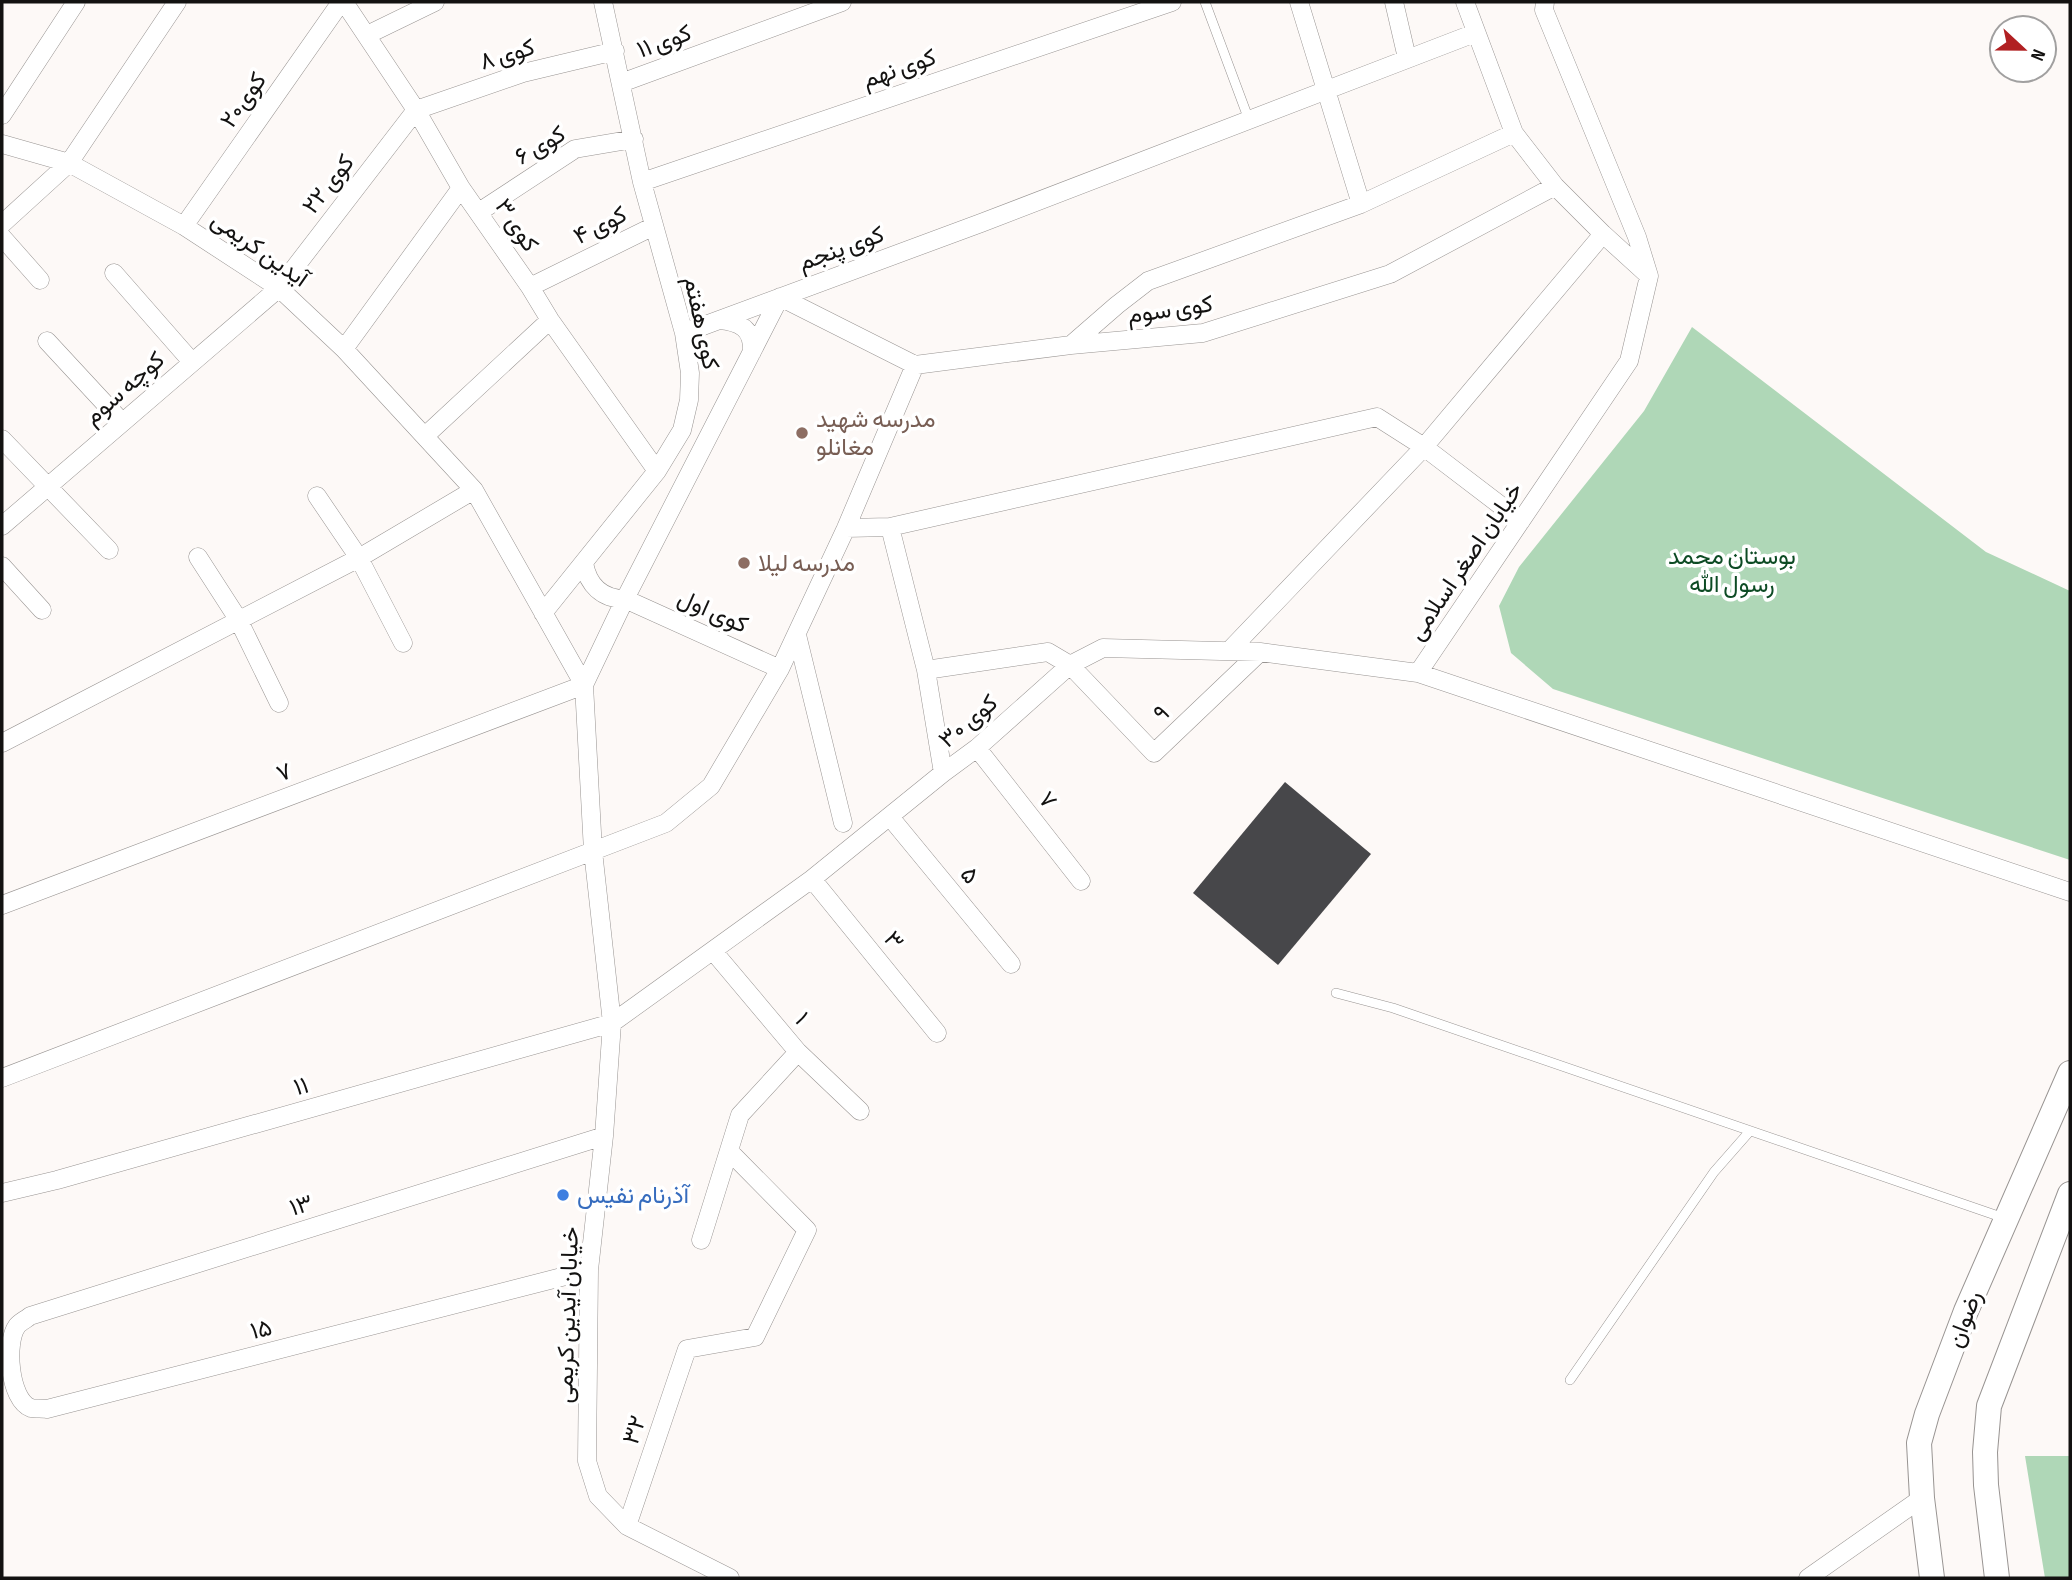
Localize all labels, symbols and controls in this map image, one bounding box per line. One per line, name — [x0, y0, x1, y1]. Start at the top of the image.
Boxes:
north arrow — [1988, 14, 2058, 84]
street label: کوی ۱۱ — [633, 18, 695, 65]
street label: کوی ۸ — [476, 32, 538, 77]
street label: کوی نهم — [858, 42, 940, 96]
text: N — [2025, 46, 2050, 64]
street label: کوی۲۰ — [214, 67, 273, 134]
street label: کوی ۶ — [510, 119, 571, 171]
street label: کوی ۲۲ — [296, 149, 361, 220]
street label: کوی ۳ — [488, 193, 545, 257]
street label: کوی ۴ — [569, 200, 632, 251]
street label: آیدین کریمی — [205, 205, 316, 295]
street label: کوی پنجم — [794, 220, 888, 278]
street label: کوی هفتم — [677, 274, 726, 373]
street label: کوی سوم — [1125, 289, 1215, 331]
street label: کوچه سوم — [78, 345, 171, 432]
place label: مدرسه شهید مغانلو — [816, 405, 935, 462]
marker: مدرسه شهید مغانلو — [794, 425, 810, 441]
street label: خیابان اصغر اسلامی — [1402, 477, 1529, 646]
park label: بوستان محمد رسول الله — [1668, 542, 1796, 599]
place label: مدرسه لیلا — [758, 549, 855, 578]
marker: مدرسه لیلا — [736, 555, 752, 571]
street label: کوی اول — [673, 583, 752, 640]
street label: کوی ۳۰ — [933, 688, 1004, 754]
street label: ۹ — [1147, 699, 1176, 728]
street label: ۷ — [272, 756, 296, 789]
street label: ۷ — [1032, 786, 1063, 815]
street label: ۵ — [954, 861, 985, 890]
street label: ۳ — [877, 925, 910, 956]
street label: ۱ — [788, 1006, 815, 1030]
street label: ۱۱ — [290, 1071, 312, 1102]
place label: آذرنام نفیس — [577, 1181, 691, 1211]
marker: آذرنام نفیس — [555, 1187, 571, 1203]
street label: ۱۳ — [286, 1188, 316, 1223]
street label: خیابان آیدین کریمی — [550, 1226, 585, 1404]
street label: رضوان — [1940, 1286, 1989, 1352]
street label: ۱۵ — [247, 1313, 275, 1346]
street label: ۳۲ — [616, 1412, 653, 1448]

